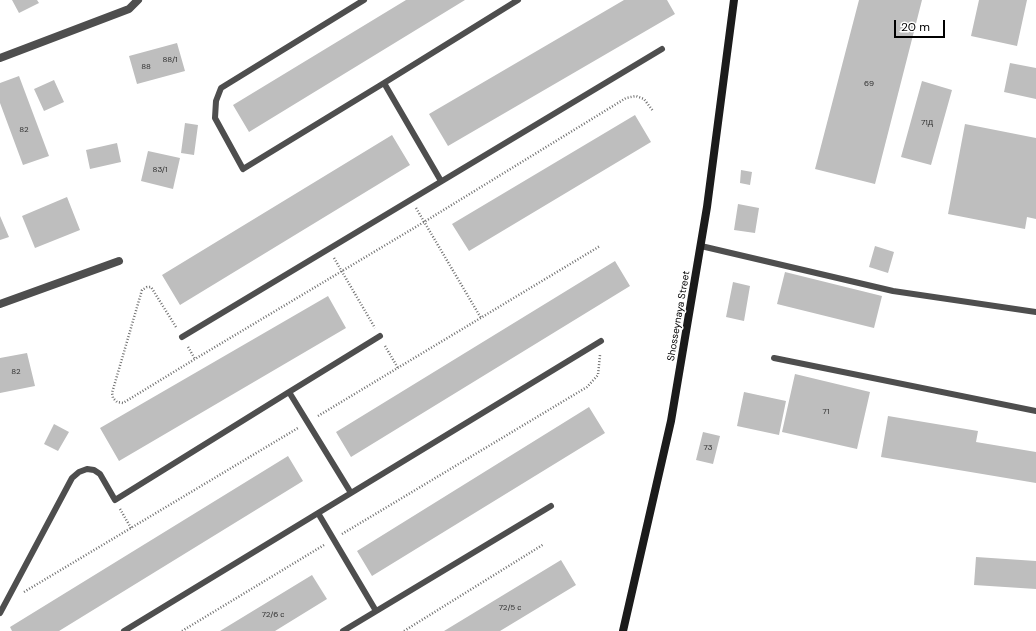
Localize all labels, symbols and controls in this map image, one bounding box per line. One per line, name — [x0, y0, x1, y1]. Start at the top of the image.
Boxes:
scale bar — [896, 12, 947, 38]
text: 20 m — [901, 19, 930, 35]
house number: 88/1 — [162, 55, 178, 65]
house number: 88 — [141, 62, 151, 72]
house number: 69 — [864, 79, 874, 89]
house number: 71Д — [921, 118, 933, 128]
house number: 82 — [19, 125, 29, 135]
house number: 83/1 — [153, 165, 167, 175]
street label: Shosseynaya Street — [665, 270, 693, 362]
house number: 82 — [11, 367, 21, 377]
house number: 71 — [823, 407, 829, 417]
house number: 73 — [704, 443, 712, 453]
house number: 72/5 с — [499, 603, 521, 613]
house number: 72/6 с — [262, 610, 284, 620]

